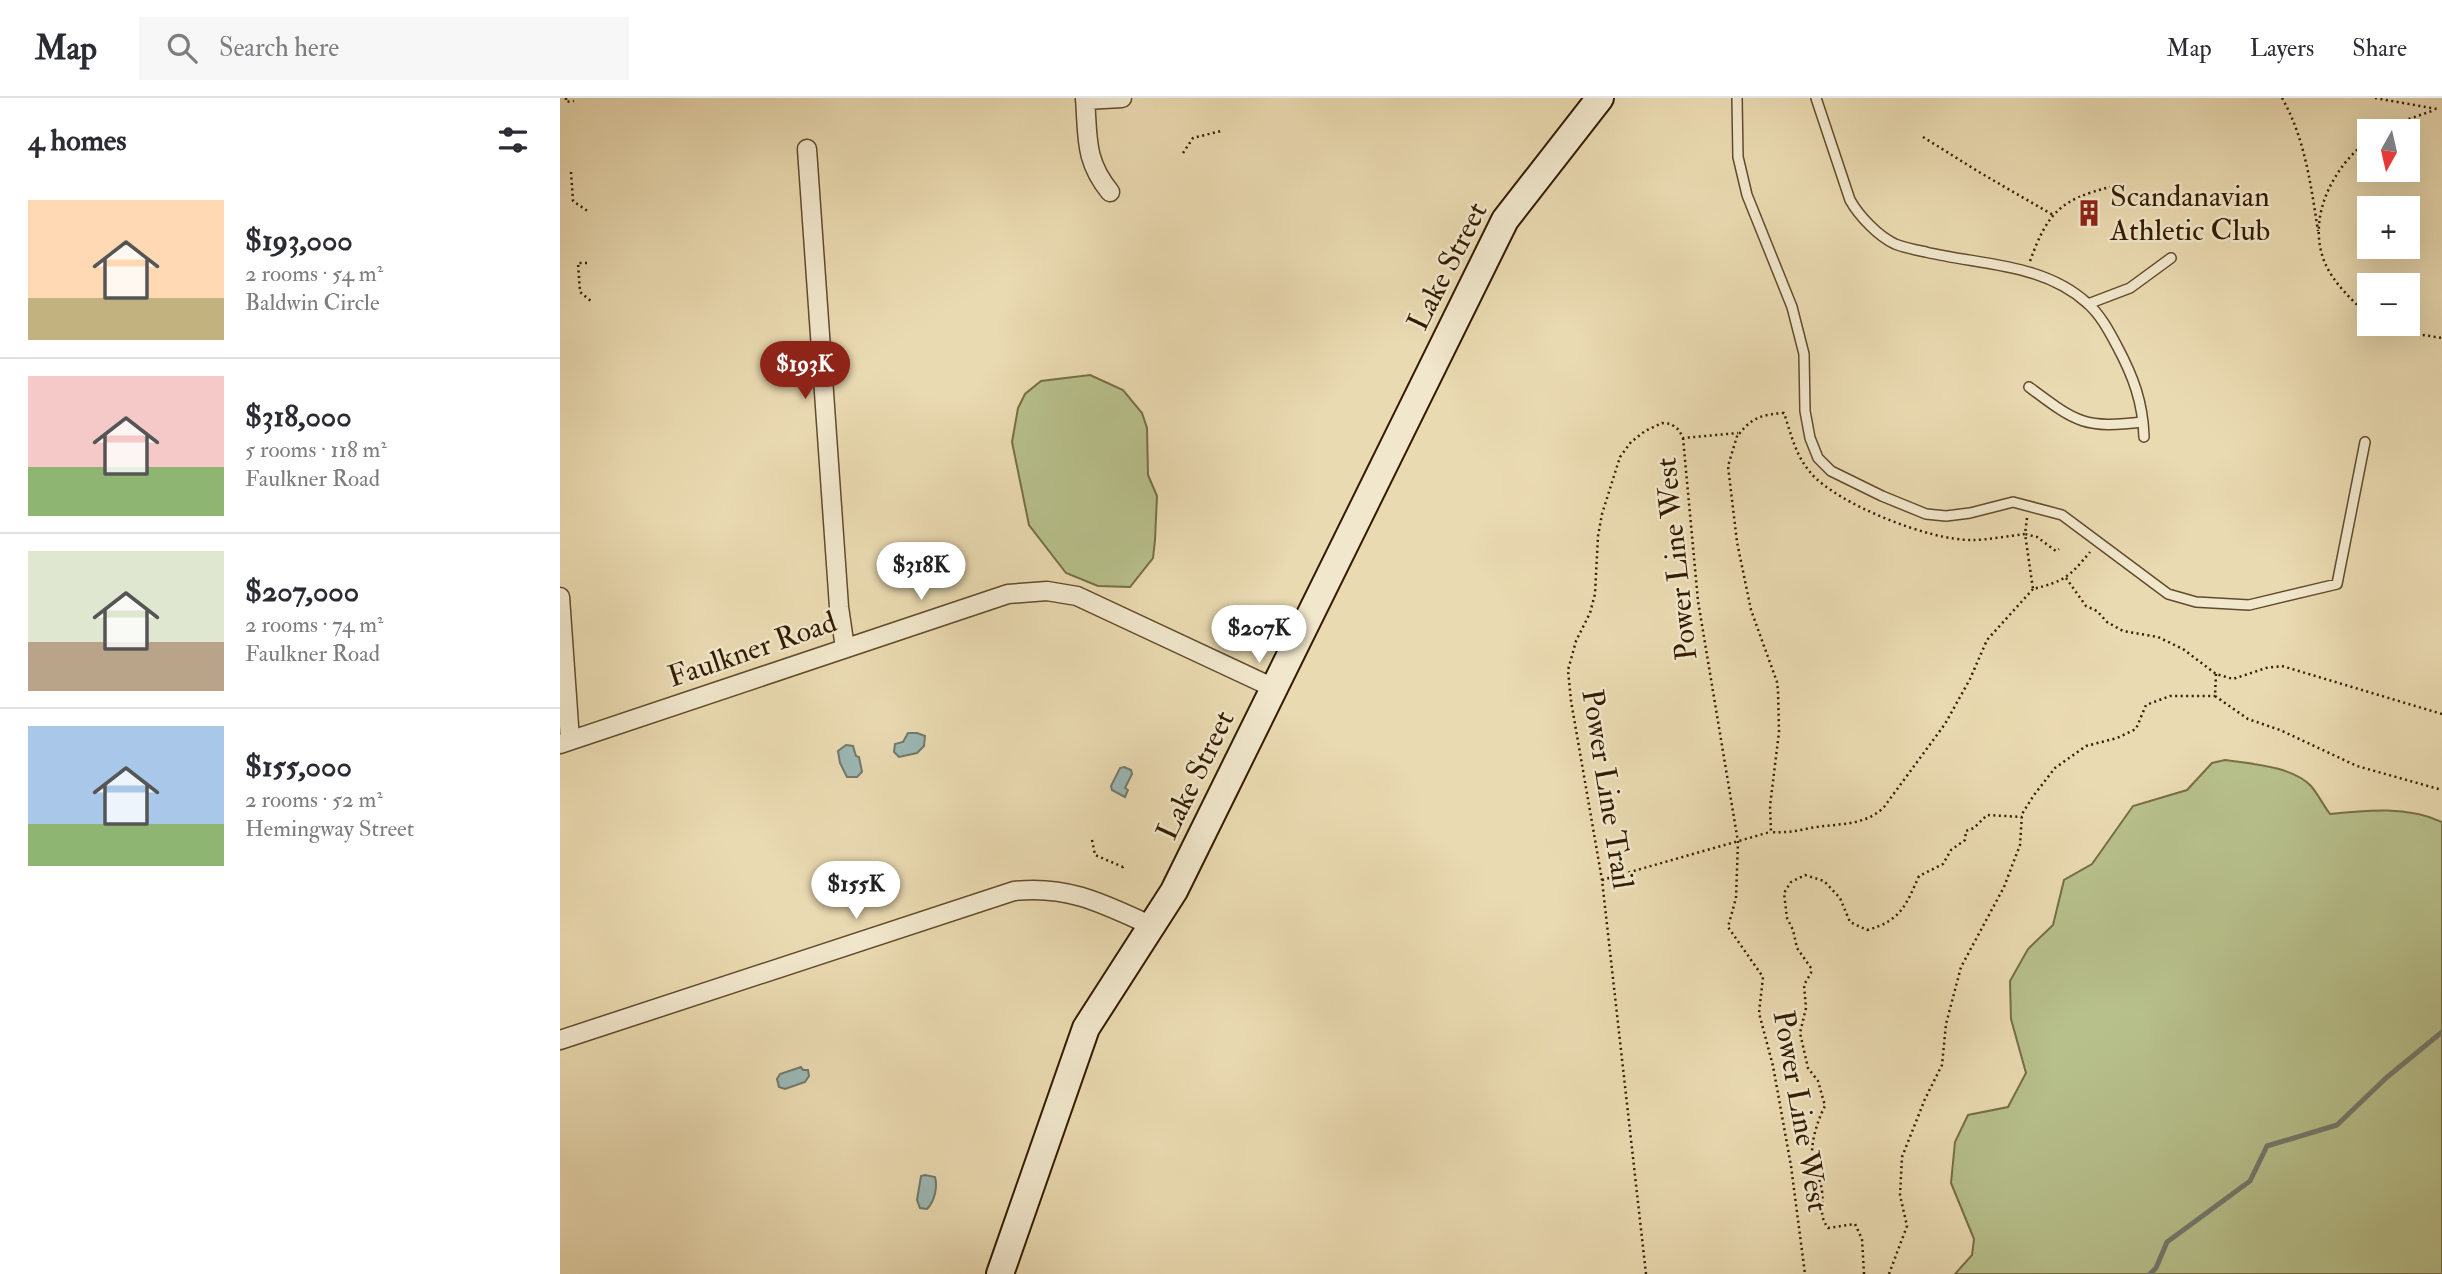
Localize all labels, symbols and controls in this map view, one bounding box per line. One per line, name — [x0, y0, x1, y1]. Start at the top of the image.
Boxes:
search box — [139, 17, 629, 80]
text: Map — [35, 28, 97, 69]
icon: search — [163, 29, 201, 67]
text: Search here — [219, 32, 339, 64]
text: Map — [2167, 33, 2212, 64]
text: Layers — [2250, 33, 2314, 64]
text: Share — [2352, 33, 2407, 64]
north arrow — [2357, 119, 2420, 182]
map controls — [2357, 119, 2420, 336]
icon: filters — [494, 121, 532, 159]
text: 4 homes — [28, 122, 127, 159]
place label: Scandanavian Athletic Club — [2109, 178, 2270, 249]
street label: Lake Street — [1399, 196, 1496, 337]
button: + — [2357, 196, 2420, 259]
building icon: Scandanavian Athletic Club — [2074, 198, 2104, 228]
text: $193,000 — [245, 222, 353, 259]
icon: home — [84, 228, 168, 312]
text: 2 rooms · 54 m² — [245, 259, 383, 288]
button: − — [2357, 273, 2420, 336]
text: Baldwin Circle — [245, 288, 380, 317]
pin: $193K — [756, 342, 854, 401]
text: $193K — [776, 349, 834, 378]
text: $318,000 — [245, 398, 352, 435]
icon: home — [84, 404, 168, 488]
text: 5 rooms · 118 m² — [245, 435, 387, 464]
street label: Power Line West — [1647, 455, 1706, 662]
text: Faulkner Road — [245, 464, 380, 493]
pin: $318K — [872, 542, 970, 602]
text: $318K — [893, 550, 949, 579]
text: $207,000 — [245, 573, 359, 610]
icon: home — [84, 579, 168, 663]
street label: Faulkner Road — [663, 603, 842, 696]
pin: $207K — [1210, 606, 1308, 665]
text: 2 rooms · 74 m² — [245, 610, 384, 639]
text: $207K — [1227, 613, 1291, 642]
text: Faulkner Road — [245, 639, 380, 668]
street label: Power Line Trail — [1573, 687, 1642, 892]
street label: Lake Street — [1148, 704, 1243, 846]
text: $155,000 — [245, 748, 352, 785]
icon: home — [84, 754, 168, 838]
text: 2 rooms · 52 m² — [245, 785, 383, 814]
text: Hemingway Street — [245, 814, 414, 843]
pin: $155K — [807, 862, 905, 921]
text: $155K — [827, 869, 885, 898]
street label: Power Line West — [1765, 1008, 1836, 1215]

